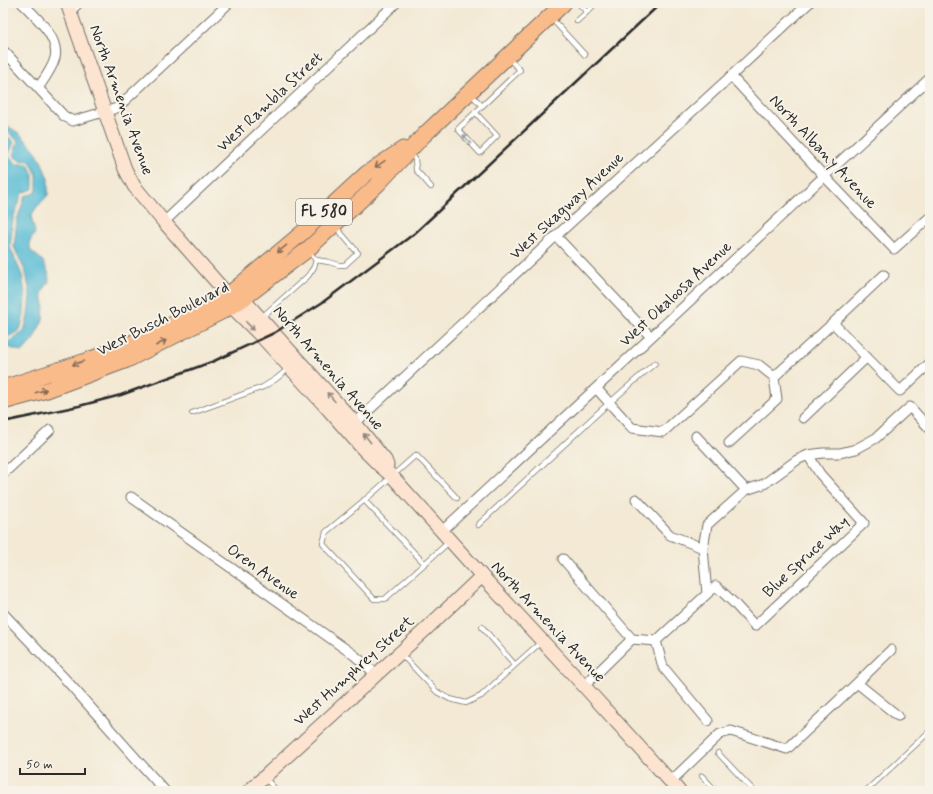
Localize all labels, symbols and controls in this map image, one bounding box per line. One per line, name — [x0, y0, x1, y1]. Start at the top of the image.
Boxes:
street label: North Armenia Avenue — [84, 22, 158, 178]
street label: West Rambla Street — [212, 47, 328, 157]
street label: North Albany Avenue — [764, 90, 882, 214]
one-way arrow — [463, 134, 472, 144]
street label: West Skagway Avenue — [505, 147, 630, 265]
one-way arrow — [375, 160, 386, 168]
road number: FL 580 — [296, 199, 352, 225]
street label: West Okaloosa Avenue — [615, 236, 737, 352]
one-way arrow — [277, 244, 287, 253]
street label: West Busch Boulevard — [93, 277, 233, 361]
street label: North Armenia Avenue — [268, 301, 388, 435]
one-way arrow — [245, 321, 255, 331]
one-way arrow — [155, 339, 167, 346]
one-way arrow — [72, 360, 84, 368]
one-way arrow — [34, 387, 47, 395]
one-way arrow — [327, 392, 336, 402]
one-way arrow — [362, 432, 371, 443]
street label: Blue Spruce Way — [758, 512, 854, 602]
street label: Oren Avenue — [222, 539, 304, 605]
street label: North Armenia Avenue — [486, 557, 610, 687]
street label: West Humphrey Street — [289, 611, 419, 731]
scale bar — [20, 750, 85, 776]
text: 50 m — [26, 757, 53, 773]

